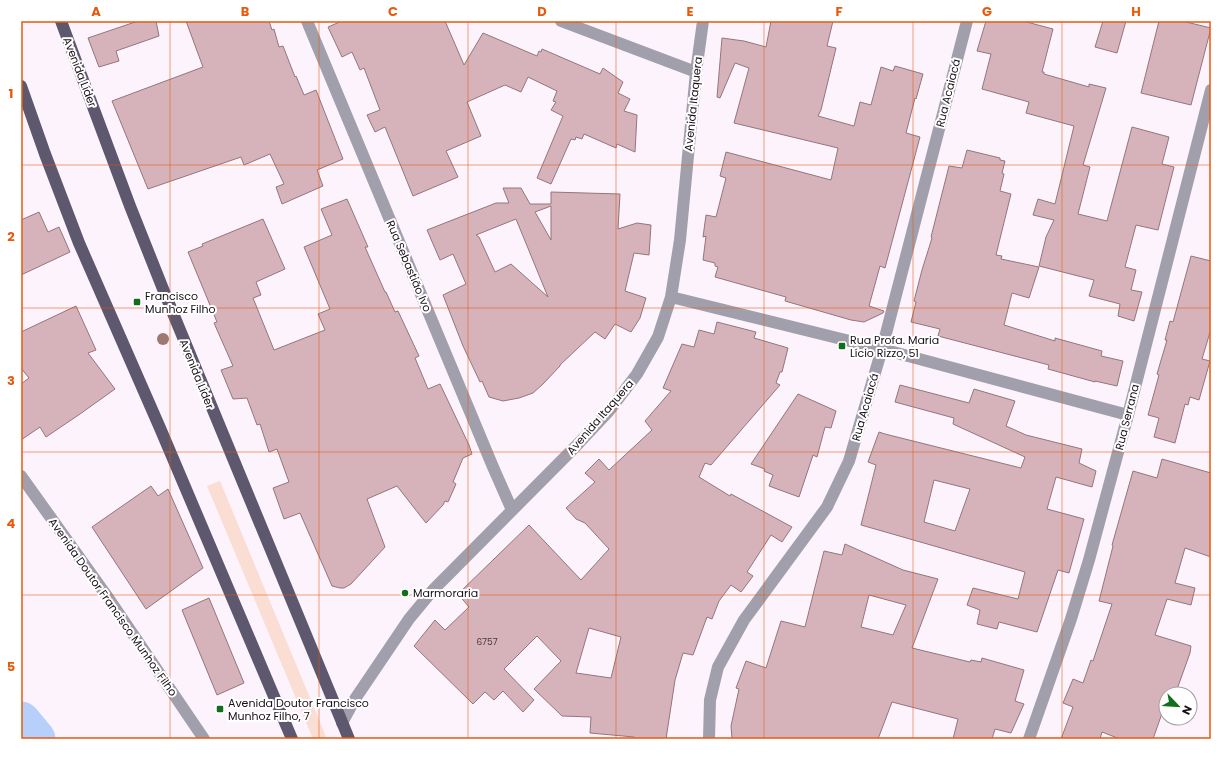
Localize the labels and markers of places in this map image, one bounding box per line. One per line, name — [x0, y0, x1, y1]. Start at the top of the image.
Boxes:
place label: Francisco Munhoz Filho — [145, 288, 216, 317]
marker: Francisco Munhoz Filho — [132, 297, 142, 307]
place label: Rua Profa. Maria Lício Rizzo, 51 — [850, 332, 939, 361]
marker: Rua Profa. Maria Lício Rizzo, 51 — [837, 341, 847, 351]
place label: Marmoraria — [413, 585, 478, 601]
marker: Marmoraria — [400, 588, 410, 598]
place label: Avenida Doutor Francisco Munhoz Filho, 7 — [228, 695, 369, 724]
marker: Avenida Doutor Francisco Munhoz Filho, 7 — [215, 704, 225, 714]

